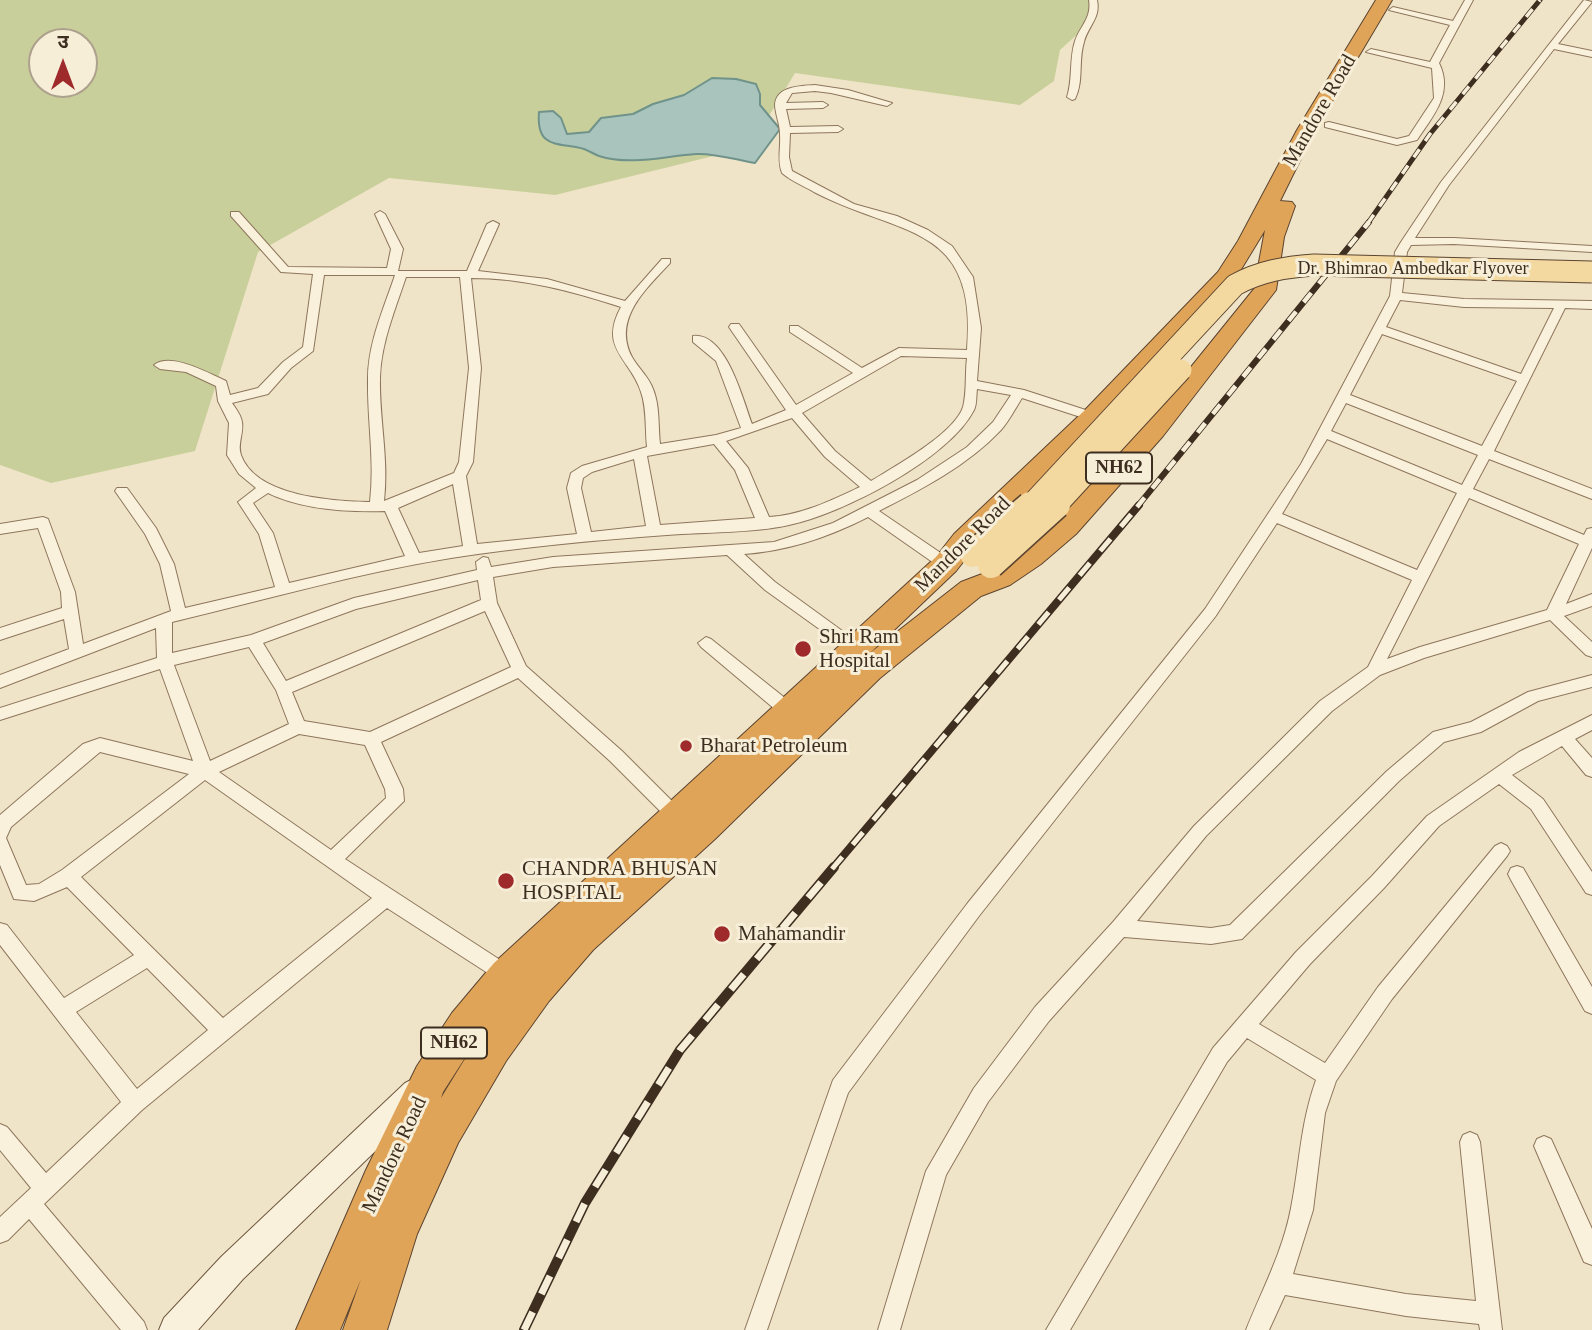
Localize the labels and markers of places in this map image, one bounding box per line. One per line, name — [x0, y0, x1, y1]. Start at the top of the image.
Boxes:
place label: Shri Ram Hospital — [819, 624, 908, 674]
marker: Shri Ram Hospital — [793, 639, 813, 659]
place label: Bharat Petroleum — [700, 733, 874, 759]
marker: Bharat Petroleum — [678, 738, 694, 754]
place label: CHANDRA BHUSAN HOSPITAL — [522, 856, 713, 906]
marker: CHANDRA BHUSAN HOSPITAL — [496, 871, 516, 891]
place label: Mahamandir — [738, 921, 865, 947]
marker: Mahamandir — [712, 924, 732, 944]

